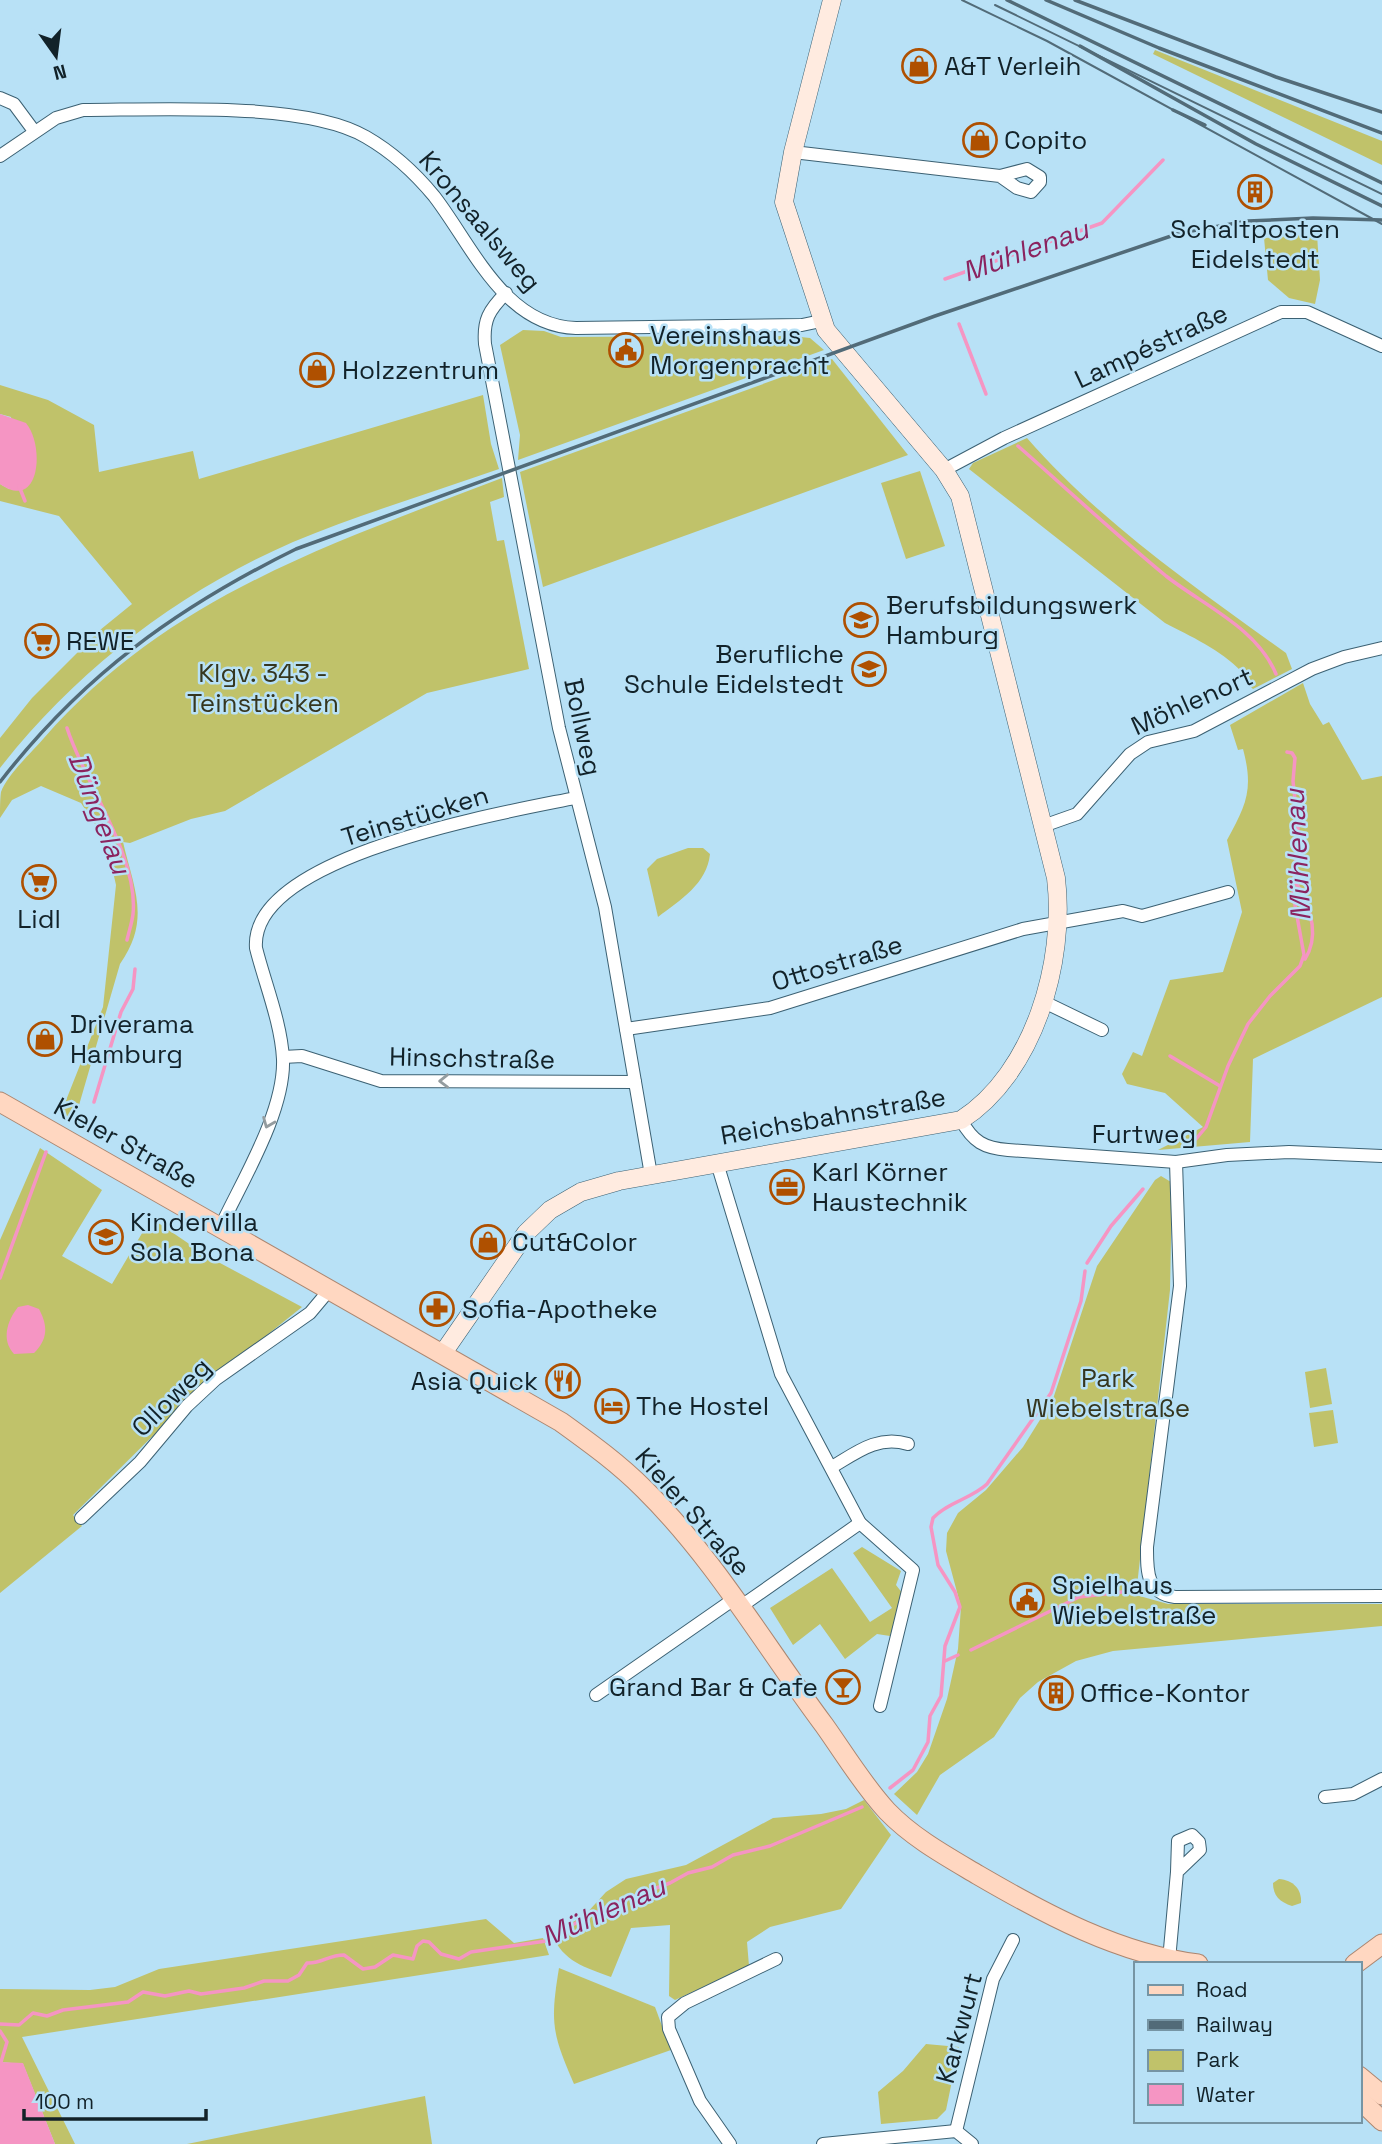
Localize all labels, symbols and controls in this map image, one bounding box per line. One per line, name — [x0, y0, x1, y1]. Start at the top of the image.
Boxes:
north arrow — [21, 21, 91, 91]
shop icon: A&T Verleih — [900, 47, 938, 85]
place label: A&T Verleih — [944, 49, 1081, 83]
text: N — [51, 58, 69, 86]
shop icon: Copito — [961, 121, 999, 159]
place label: Copito — [1004, 123, 1087, 157]
street label: Kronsaalsweg — [411, 144, 549, 298]
building icon: Schaltposten Eidelstedt — [1236, 173, 1274, 211]
water label: Mühlenau — [957, 210, 1095, 289]
place label: Schaltposten Eidelstedt — [1170, 212, 1340, 276]
street label: Lampéstraße — [1069, 296, 1233, 396]
place label: Vereinshaus Morgenpracht — [650, 318, 830, 382]
public building icon: Vereinshaus Morgenpracht — [607, 331, 645, 369]
shop icon: Holzzentrum — [298, 351, 336, 389]
place label: Holzzentrum — [342, 353, 499, 387]
place label: Berufsbildungswerk Hamburg — [886, 588, 1137, 652]
school or university icon: Berufsbildungswerk Hamburg — [842, 601, 880, 639]
supermarket icon: REWE — [23, 622, 61, 660]
place label: REWE — [66, 624, 134, 658]
place label: Berufliche Schule Eidelstedt — [624, 637, 844, 701]
school or university icon: Berufliche Schule Eidelstedt — [850, 650, 888, 688]
park label: Klgv. 343 - Teinstücken — [187, 656, 339, 720]
street label: Möhlenort — [1126, 659, 1258, 743]
street label: Bollweg — [556, 675, 610, 779]
water label: Düngelau — [60, 747, 140, 881]
street label: Teinstücken — [337, 778, 493, 854]
water label: Mühlenau — [1275, 786, 1318, 922]
supermarket icon: Lidl — [20, 863, 58, 901]
place label: Lidl — [17, 902, 61, 936]
street label: Ottostraße — [767, 927, 907, 999]
place label: Driverama Hamburg — [70, 1007, 194, 1071]
shop icon: Driverama Hamburg — [26, 1020, 64, 1058]
street label: Hinschstraße — [389, 1040, 555, 1076]
one-way arrow — [438, 1073, 449, 1089]
street label: Reichsbahnstraße — [718, 1079, 948, 1153]
street label: Kieler Straße — [48, 1089, 204, 1197]
one-way arrow — [262, 1117, 276, 1129]
street label: Furtweg — [1092, 1117, 1196, 1151]
place label: Karl Körner Haustechnik — [812, 1155, 968, 1219]
office icon: Karl Körner Haustechnik — [768, 1168, 806, 1206]
place label: Kindervilla Sola Bona — [130, 1205, 258, 1269]
school or university icon: Kindervilla Sola Bona — [87, 1218, 125, 1256]
shop icon: Cut&Color — [469, 1223, 507, 1261]
place label: Cut&Color — [512, 1225, 637, 1259]
pharmacy icon: Sofia-Apotheke — [418, 1290, 456, 1328]
place label: Sofia-Apotheke — [462, 1292, 658, 1326]
street label: Olloweg — [124, 1350, 218, 1444]
park label: Park Wiebelstraße — [1026, 1361, 1190, 1425]
restaurant icon: Asia Quick — [544, 1362, 582, 1400]
place label: Asia Quick — [411, 1364, 538, 1398]
hotel icon: The Hostel — [593, 1387, 631, 1425]
place label: The Hostel — [636, 1389, 769, 1423]
street label: Kieler Straße — [628, 1441, 758, 1583]
place label: Spielhaus Wiebelstraße — [1052, 1568, 1216, 1632]
public building icon: Spielhaus Wiebelstraße — [1008, 1581, 1046, 1619]
bar icon: Grand Bar & Cafe — [824, 1668, 862, 1706]
place label: Grand Bar & Cafe — [609, 1670, 818, 1704]
building icon: Office-Kontor — [1037, 1674, 1075, 1712]
place label: Office-Kontor — [1080, 1676, 1250, 1710]
water label: Mühlenau — [535, 1867, 672, 1954]
legend — [1134, 1962, 1361, 2123]
street label: Karkwurt — [928, 1969, 990, 2087]
text: Road — [1196, 1976, 1248, 2003]
text: Railway — [1196, 2011, 1273, 2038]
text: Park — [1196, 2046, 1240, 2073]
scale bar — [24, 2078, 206, 2122]
text: Water — [1196, 2081, 1255, 2108]
text: 100 m — [35, 2088, 94, 2115]

